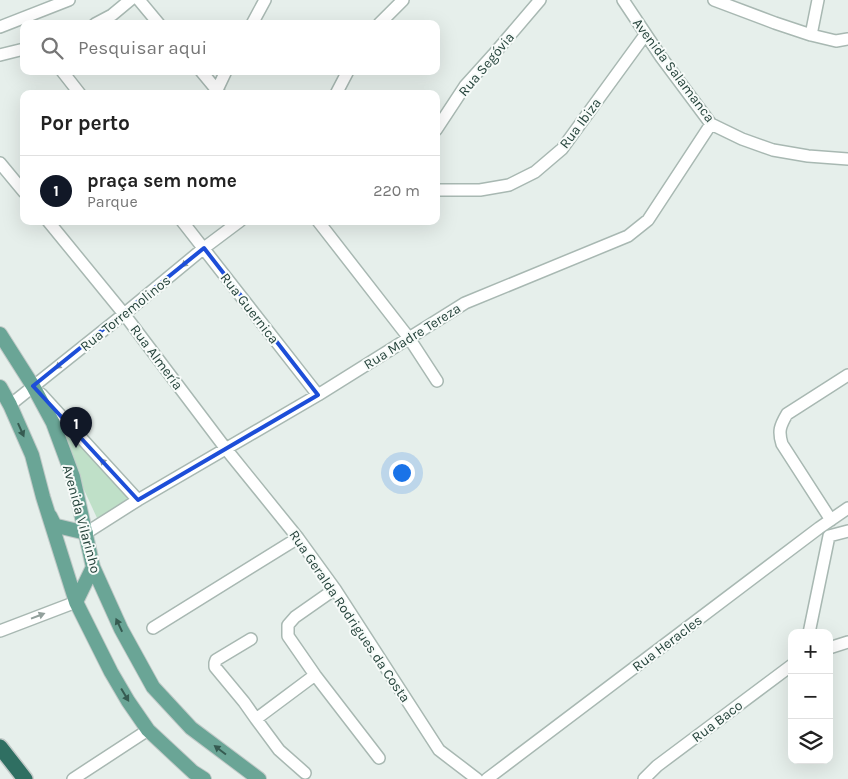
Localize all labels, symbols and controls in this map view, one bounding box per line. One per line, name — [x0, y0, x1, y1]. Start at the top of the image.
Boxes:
street label: Avenida Salamanca — [629, 15, 718, 126]
search box — [20, 20, 440, 75]
street label: Rua Segóvia — [455, 29, 518, 100]
icon: search — [38, 34, 66, 62]
text: Pesquisar aqui — [78, 37, 207, 59]
street label: Rua Ibiza — [556, 95, 605, 152]
text: Por perto — [40, 111, 130, 135]
text: praça sem nome — [87, 170, 237, 192]
text: 1 — [53, 181, 59, 200]
text: 220 m — [373, 181, 420, 200]
text: Parque — [87, 192, 138, 211]
one-way arrow — [182, 256, 194, 268]
street label: Rua Guernica — [217, 269, 283, 347]
street label: Rua Torremolinos — [77, 272, 174, 355]
street label: Rua Madre Tereza — [361, 300, 464, 373]
street label: Rua Almería — [127, 321, 187, 393]
one-way arrow — [55, 359, 68, 370]
pin: 1 — [60, 407, 92, 448]
one-way arrow — [18, 423, 26, 437]
one-way arrow — [99, 458, 111, 470]
your location — [389, 460, 415, 486]
street label: Avenida Vilarinho — [59, 463, 104, 575]
street label: Rua Geralda Rodrigues da Costa — [285, 527, 414, 706]
one-way arrow — [31, 612, 45, 620]
street label: Rua Heracles — [629, 612, 706, 675]
one-way arrow — [115, 618, 123, 632]
map controls — [788, 629, 833, 764]
button: + — [788, 629, 833, 674]
button: − — [788, 674, 833, 719]
one-way arrow — [120, 688, 129, 701]
street label: Rua Baco — [688, 697, 746, 746]
button: layers — [788, 719, 833, 764]
one-way arrow — [213, 745, 227, 755]

